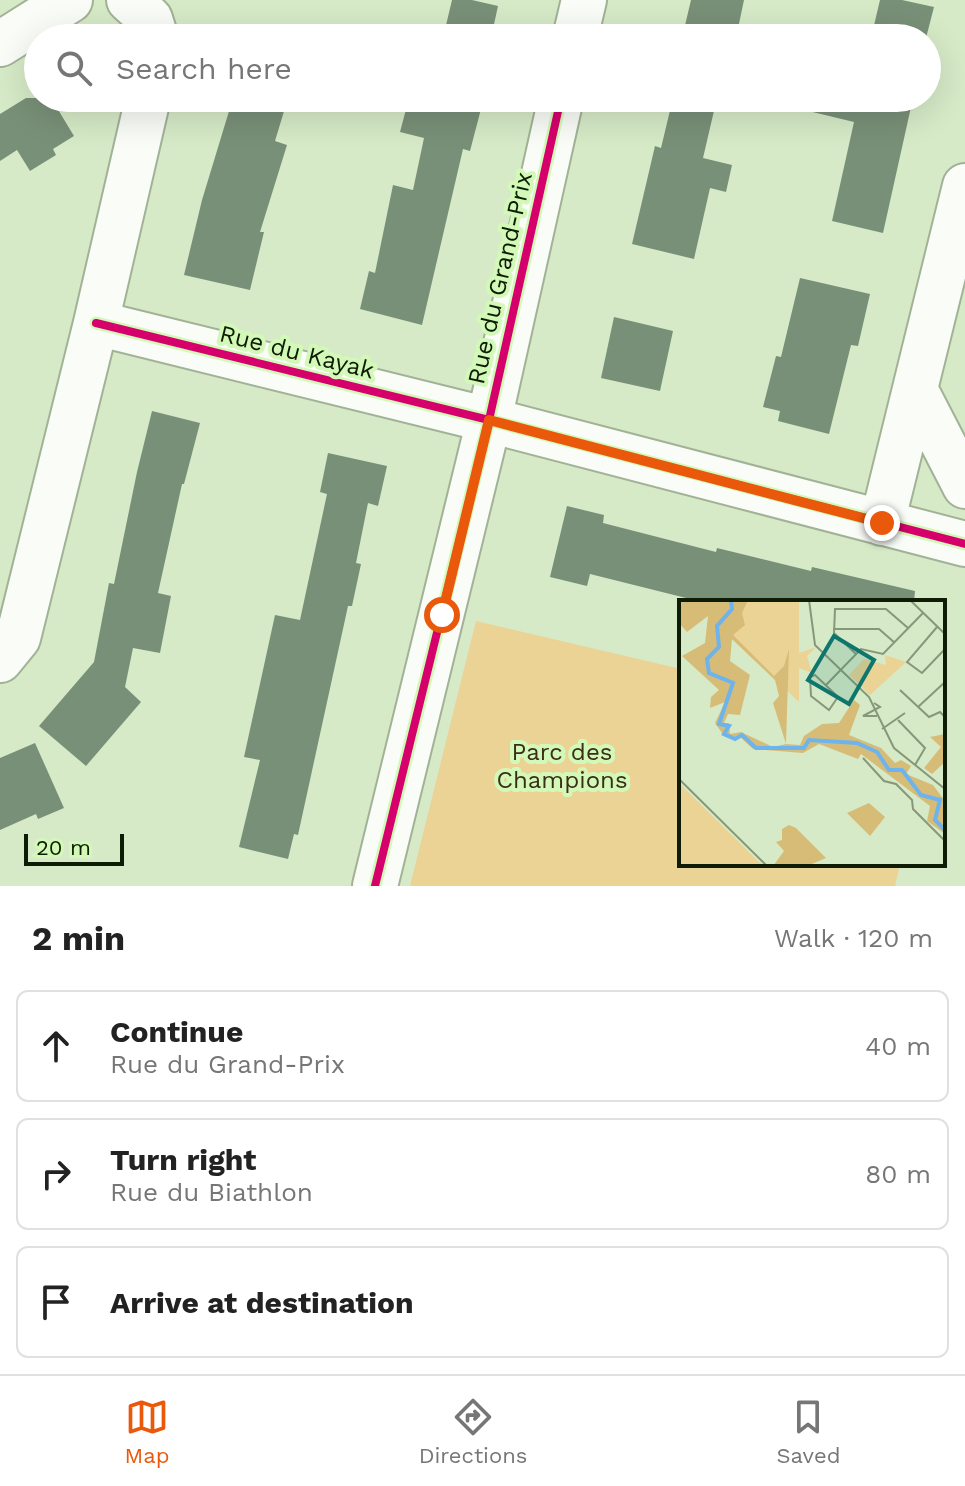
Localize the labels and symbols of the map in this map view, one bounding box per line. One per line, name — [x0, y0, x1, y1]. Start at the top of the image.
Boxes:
street label: Rue du Grand-Prix — [462, 169, 538, 387]
street label: Rue du Kayak — [217, 319, 377, 385]
route end — [864, 505, 900, 541]
route start — [424, 597, 460, 633]
inset map — [679, 600, 945, 866]
park label: Parc des Champions — [496, 738, 628, 794]
scale bar — [24, 830, 124, 866]

